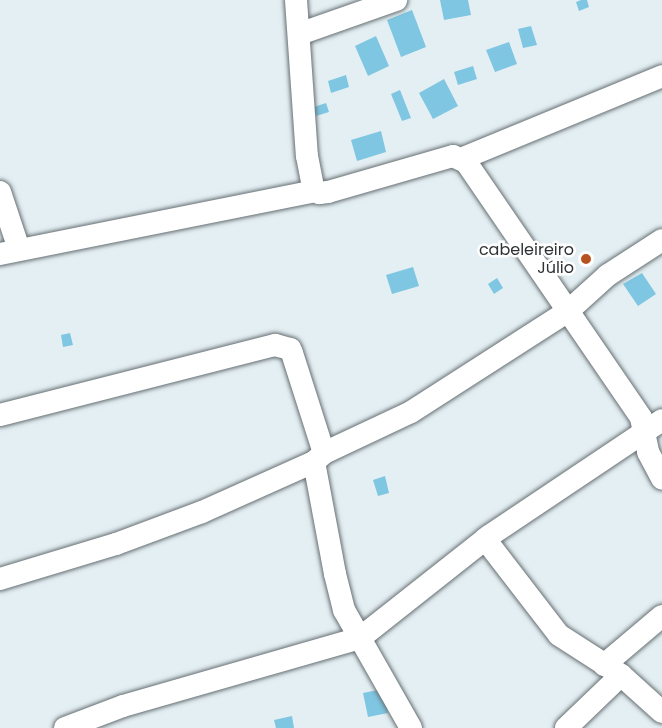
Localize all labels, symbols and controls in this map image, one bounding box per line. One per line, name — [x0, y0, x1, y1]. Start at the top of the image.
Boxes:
place label: cabeleireiro Júlio — [479, 240, 574, 278]
marker: cabeleireiro Júlio — [579, 252, 593, 266]

